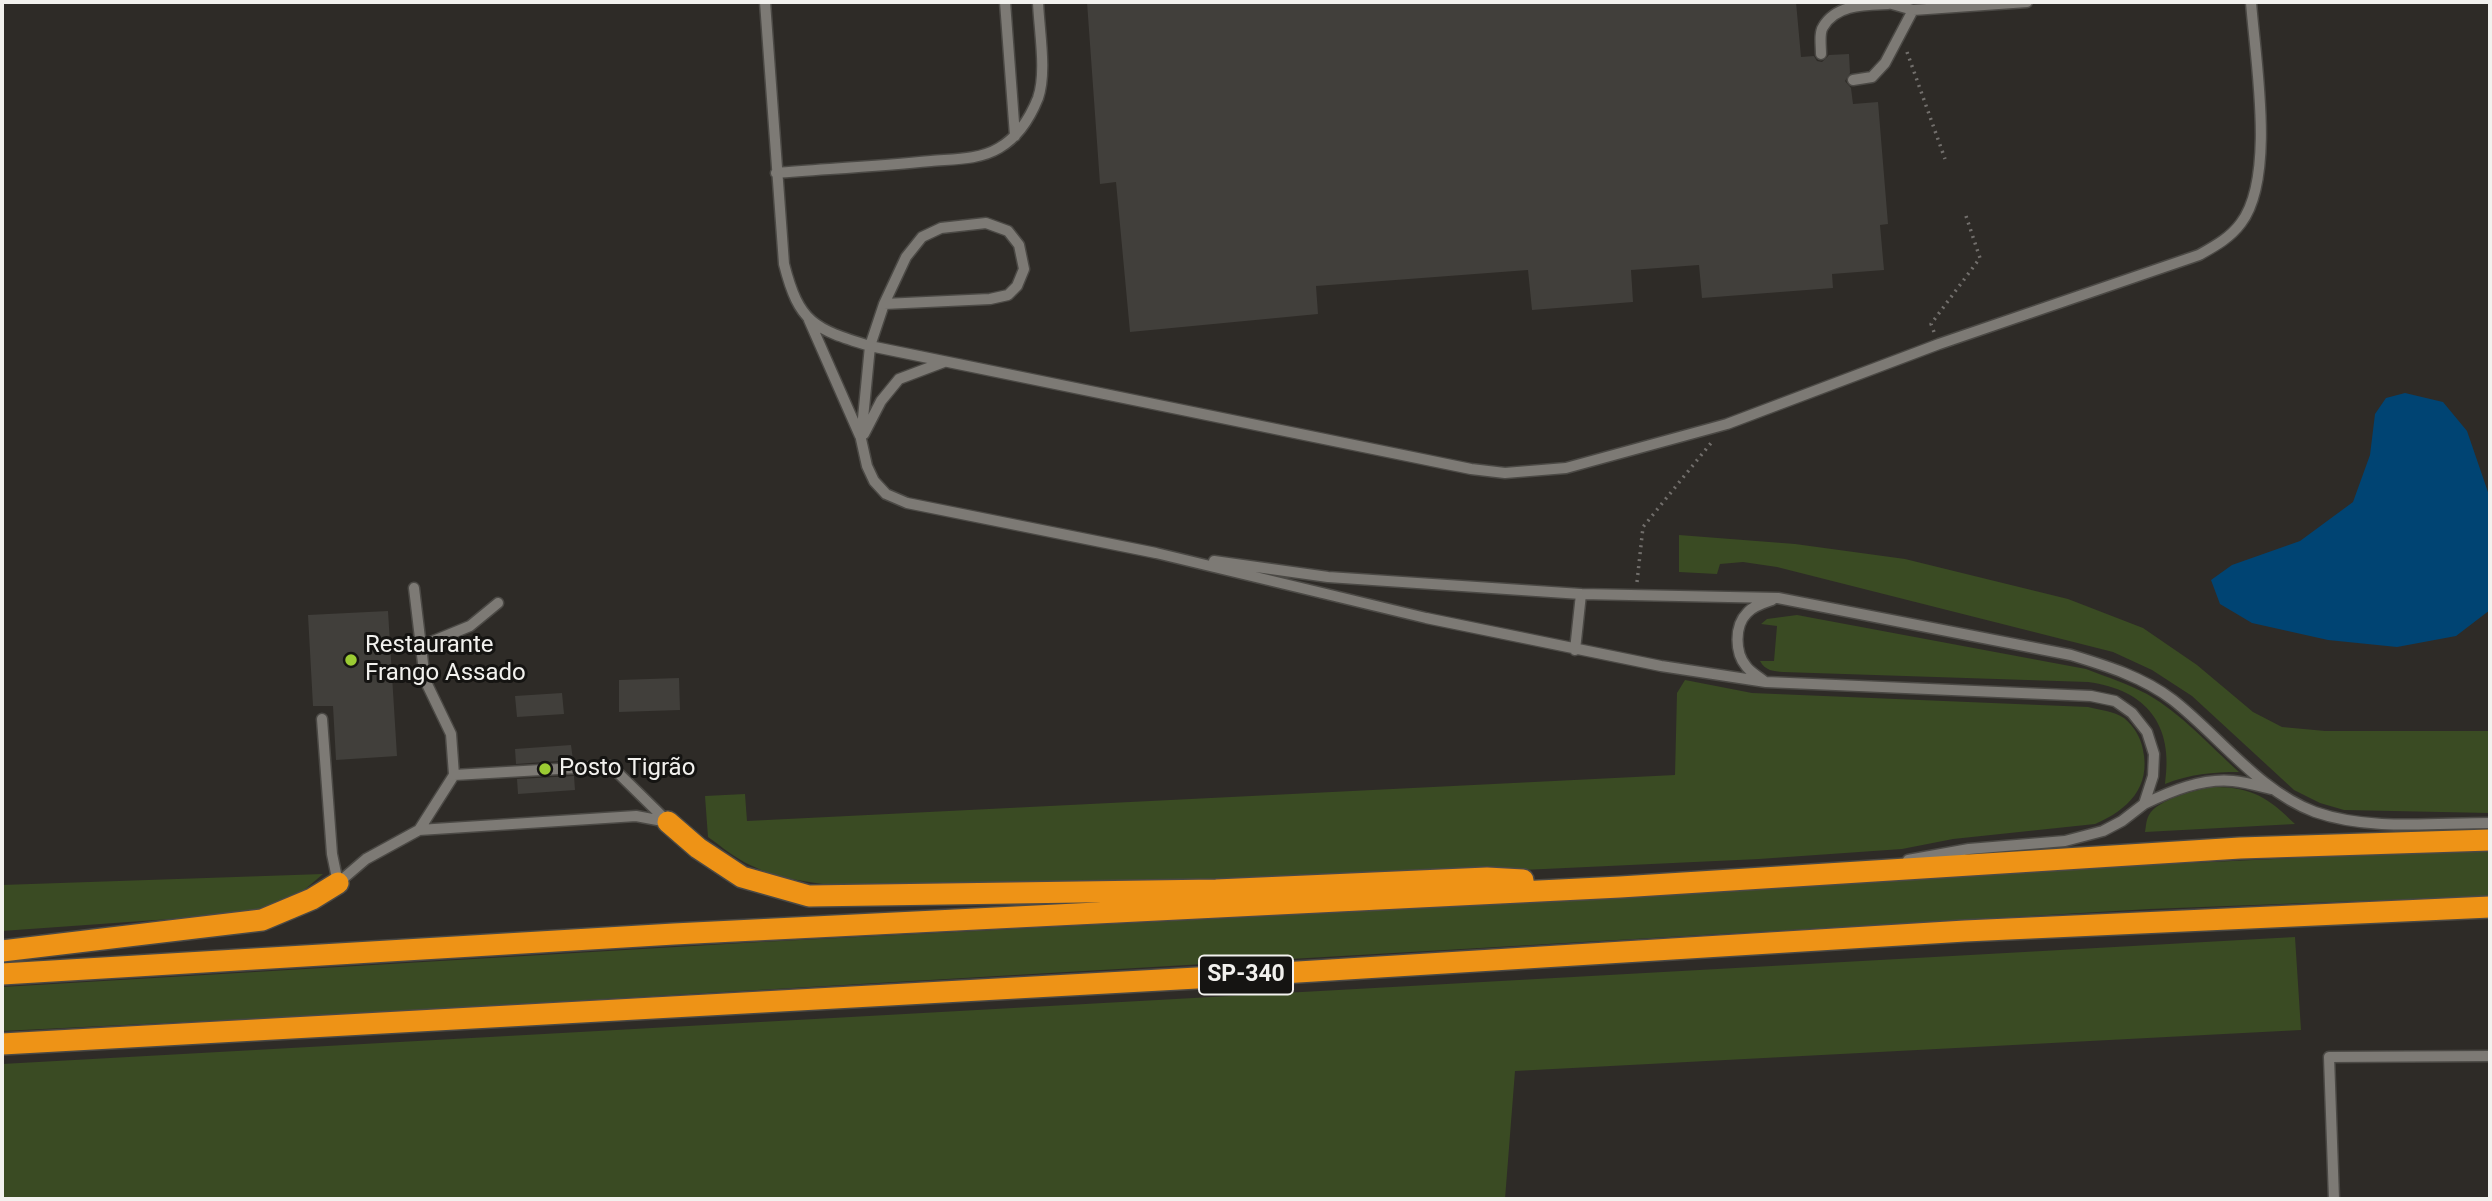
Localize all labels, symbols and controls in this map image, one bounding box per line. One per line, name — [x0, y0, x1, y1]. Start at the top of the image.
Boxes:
place label: Restaurante Frango Assado — [365, 632, 526, 688]
marker: Restaurante Frango Assado — [343, 652, 359, 668]
place label: Posto Tigrão — [559, 755, 695, 783]
marker: Posto Tigrão — [537, 761, 553, 777]
road number: SP-340 — [1199, 956, 1293, 994]

